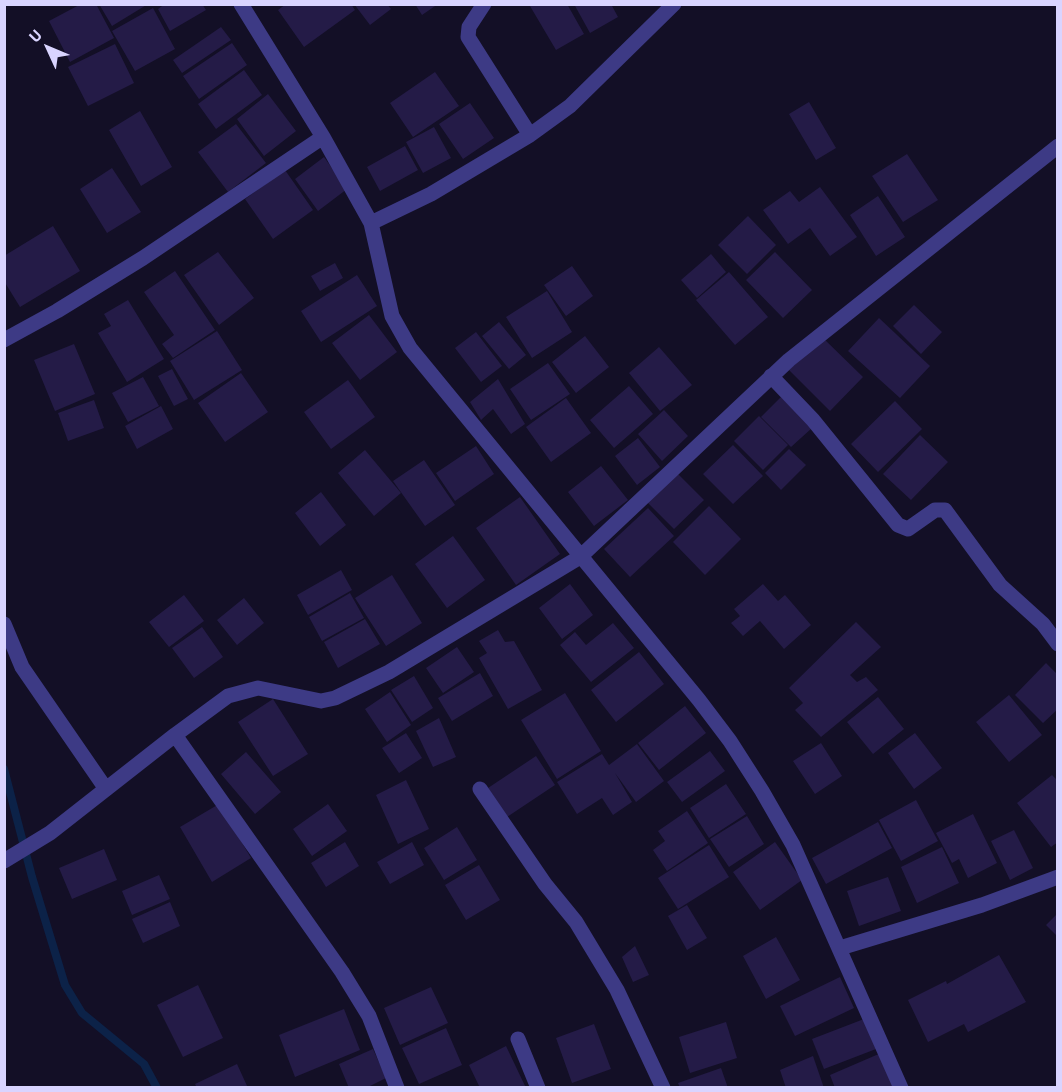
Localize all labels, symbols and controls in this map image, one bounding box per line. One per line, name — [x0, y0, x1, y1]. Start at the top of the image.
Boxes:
north arrow — [18, 18, 78, 78]
text: U — [23, 23, 47, 48]

